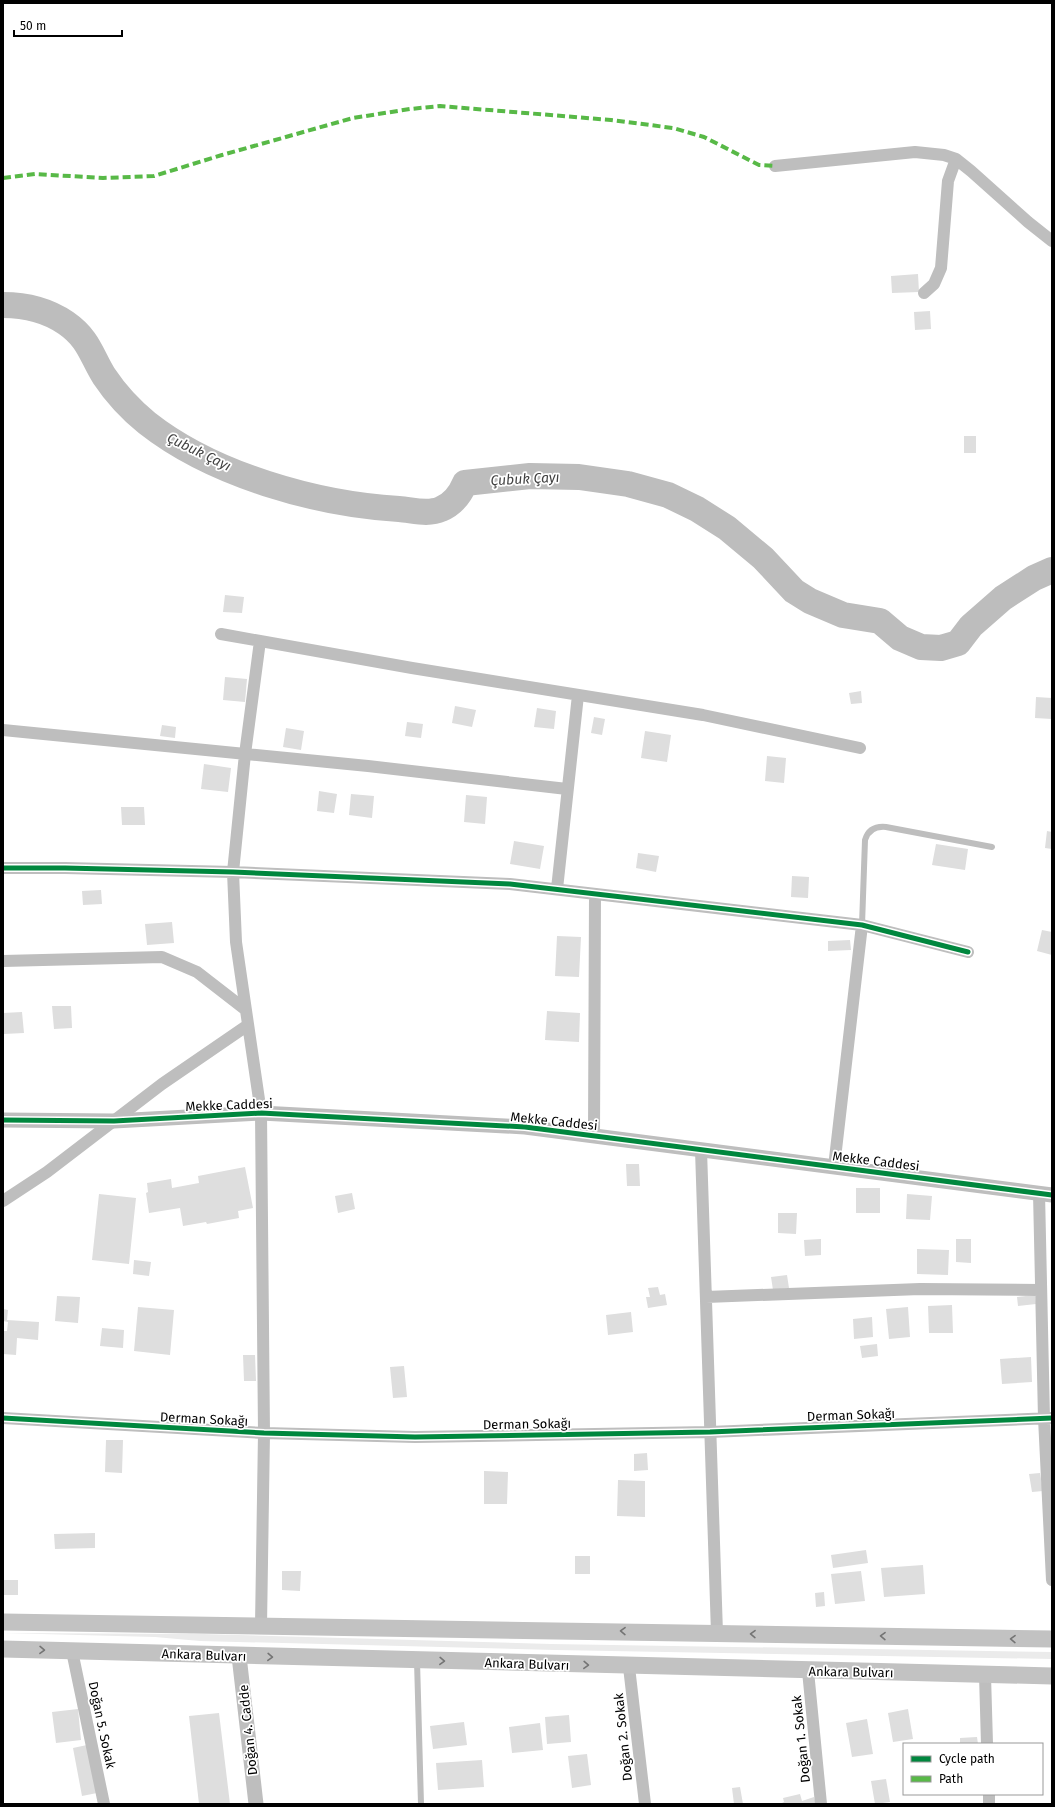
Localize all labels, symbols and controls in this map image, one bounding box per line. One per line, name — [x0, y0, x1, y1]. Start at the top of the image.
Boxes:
scale bar — [14, 12, 122, 38]
text: 50 m — [20, 19, 46, 33]
water label: Çubuk Çayı — [164, 429, 234, 475]
water label: Çubuk Çayı — [490, 469, 560, 489]
street label: Mekke Caddesi — [185, 1096, 273, 1114]
street label: Mekke Caddesi — [510, 1109, 598, 1133]
street label: Mekke Caddesi — [832, 1148, 920, 1174]
street label: Derman Sokağı — [807, 1406, 895, 1424]
street label: Derman Sokağı — [160, 1409, 248, 1429]
street label: Derman Sokağı — [483, 1416, 571, 1432]
one-way arrow — [620, 1627, 626, 1636]
one-way arrow — [750, 1630, 756, 1638]
one-way arrow — [880, 1632, 886, 1640]
one-way arrow — [1010, 1635, 1016, 1643]
one-way arrow — [39, 1646, 45, 1654]
street label: Ankara Bulvarı — [161, 1646, 247, 1664]
one-way arrow — [267, 1652, 273, 1661]
street label: Ankara Bulvarı — [484, 1655, 570, 1673]
one-way arrow — [439, 1657, 445, 1666]
one-way arrow — [583, 1661, 589, 1670]
street label: Ankara Bulvarı — [808, 1664, 894, 1680]
street label: Doğan 5. Sokak — [85, 1680, 119, 1770]
street label: Doğan 4. Cadde — [236, 1684, 260, 1776]
street label: Doğan 2. Sokak — [611, 1692, 635, 1782]
street label: Doğan 1. Sokak — [789, 1694, 813, 1783]
legend — [903, 1743, 1043, 1795]
text: Cycle path — [939, 1752, 995, 1766]
text: Path — [939, 1772, 963, 1786]

